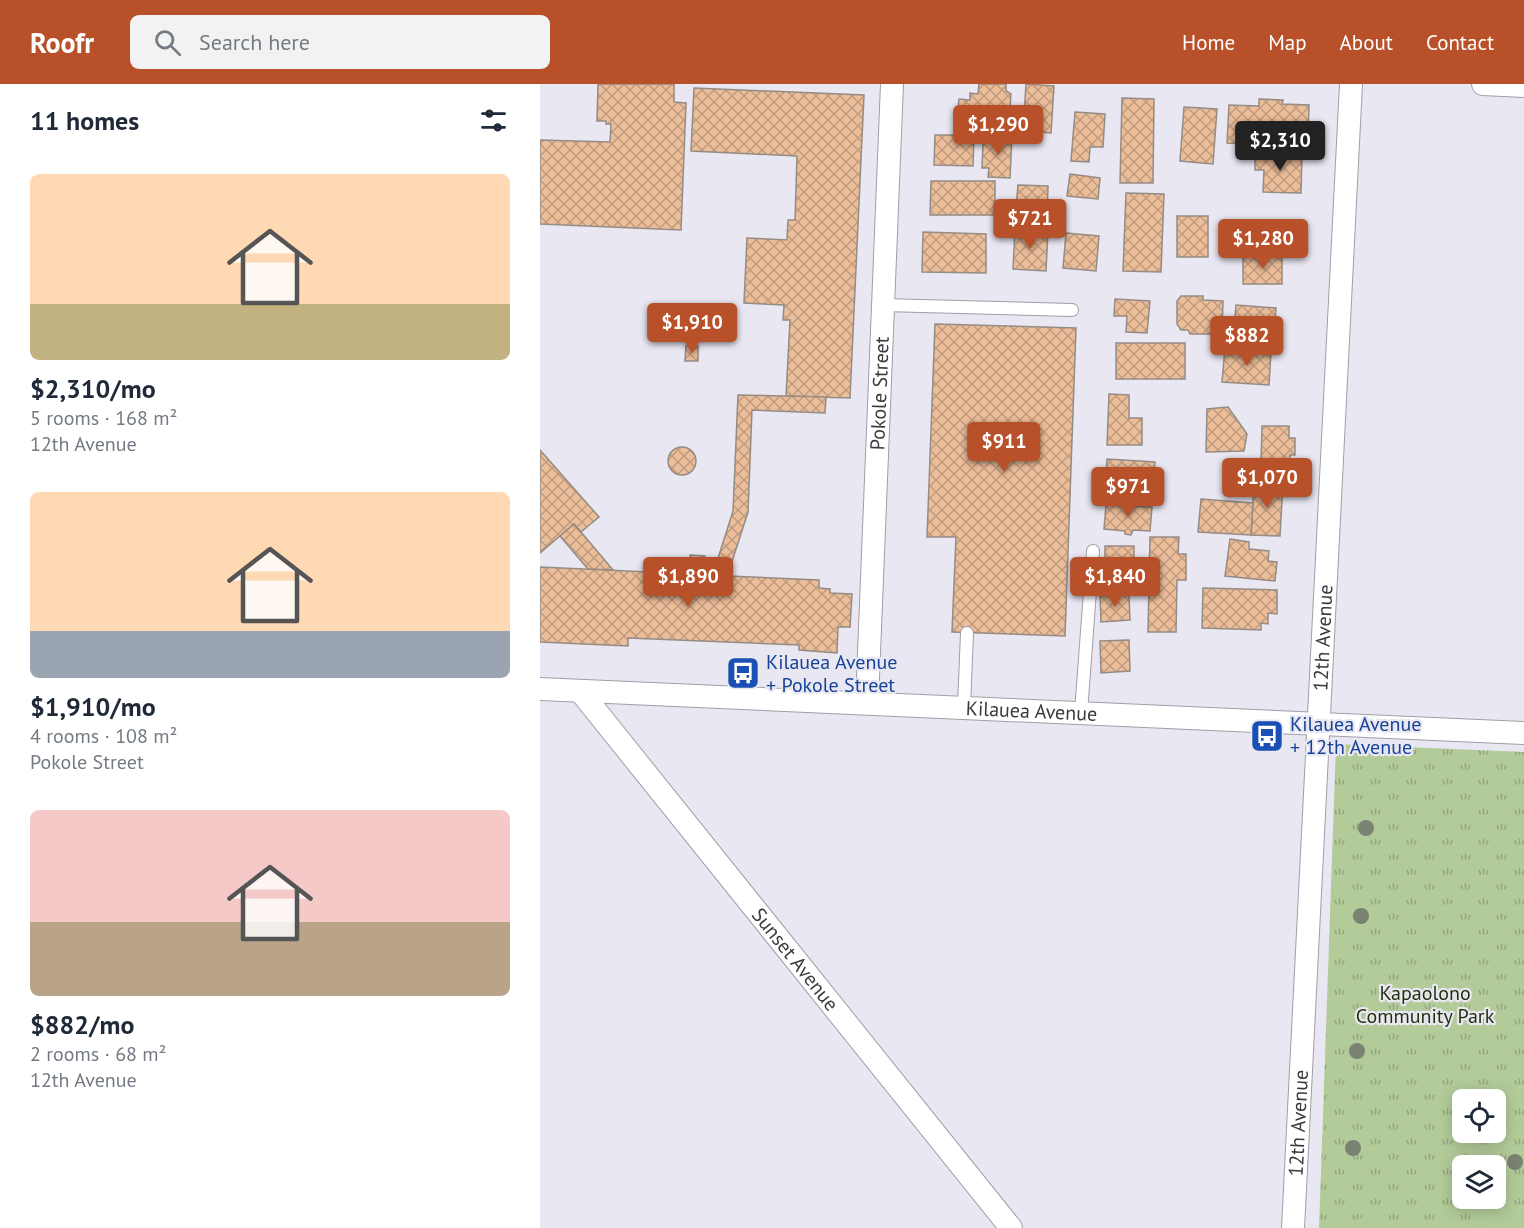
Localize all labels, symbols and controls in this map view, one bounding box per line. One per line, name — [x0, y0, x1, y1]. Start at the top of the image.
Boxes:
search box — [130, 15, 550, 69]
text: Roofr — [30, 24, 94, 61]
icon: search — [151, 26, 184, 59]
text: Search here — [199, 28, 310, 56]
text: Home — [1182, 29, 1235, 56]
text: Map — [1268, 29, 1307, 56]
text: About — [1340, 29, 1393, 56]
text: Contact — [1426, 29, 1494, 56]
text: 11 homes — [30, 104, 139, 137]
icon: filters — [477, 104, 510, 137]
pin: $1,290 — [949, 105, 1047, 156]
text: $1,290 — [967, 111, 1029, 137]
pin: $2,310 — [1231, 121, 1329, 172]
text: $2,310 — [1249, 127, 1311, 153]
pin: $721 — [994, 199, 1066, 250]
text: $721 — [1007, 205, 1053, 231]
icon: home — [216, 213, 324, 321]
pin: $1,280 — [1214, 219, 1312, 270]
text: $1,280 — [1232, 225, 1294, 251]
pin: $1,910 — [643, 303, 741, 354]
text: $1,910 — [661, 309, 723, 335]
pin: $882 — [1211, 316, 1283, 367]
text: $882 — [1224, 322, 1270, 348]
street label: Pokole Street — [864, 336, 895, 451]
text: $2,310/mo — [30, 372, 156, 405]
text: 5 rooms · 168 m² — [30, 405, 177, 431]
pin: $911 — [968, 422, 1040, 473]
text: $911 — [981, 428, 1027, 454]
text: 12th Avenue — [30, 431, 137, 457]
pin: $1,070 — [1218, 458, 1316, 509]
text: $1,070 — [1236, 464, 1298, 490]
pin: $971 — [1092, 467, 1164, 518]
text: $971 — [1105, 473, 1151, 499]
icon: home — [216, 531, 324, 639]
pin: $1,890 — [639, 557, 737, 608]
pin: $1,840 — [1066, 557, 1164, 608]
text: $1,890 — [657, 563, 719, 589]
text: $1,840 — [1084, 563, 1146, 589]
street label: 12th Avenue — [1307, 584, 1339, 692]
place label: Kilauea Avenue + Pokole Street — [766, 649, 897, 698]
bus stop icon: Kilauea Avenue + Pokole Street — [725, 655, 761, 691]
text: $1,910/mo — [30, 690, 156, 723]
street label: Kilauea Avenue — [965, 695, 1098, 727]
place label: Kilauea Avenue + 12th Avenue — [1290, 711, 1421, 760]
bus stop icon: Kilauea Avenue + 12th Avenue — [1249, 718, 1285, 754]
text: 4 rooms · 108 m² — [30, 723, 177, 749]
text: Pokole Street — [30, 749, 144, 775]
icon: home — [216, 849, 324, 957]
street label: Sunset Avenue — [746, 902, 845, 1016]
park label: Kapaolono Community Park — [1356, 980, 1495, 1029]
text: $882/mo — [30, 1008, 134, 1041]
text: 2 rooms · 68 m² — [30, 1041, 166, 1067]
text: 12th Avenue — [30, 1067, 137, 1093]
street label: 12th Avenue — [1283, 1069, 1314, 1177]
map controls — [1452, 1089, 1506, 1209]
button: locate — [1452, 1089, 1506, 1143]
button: layers — [1452, 1155, 1506, 1209]

